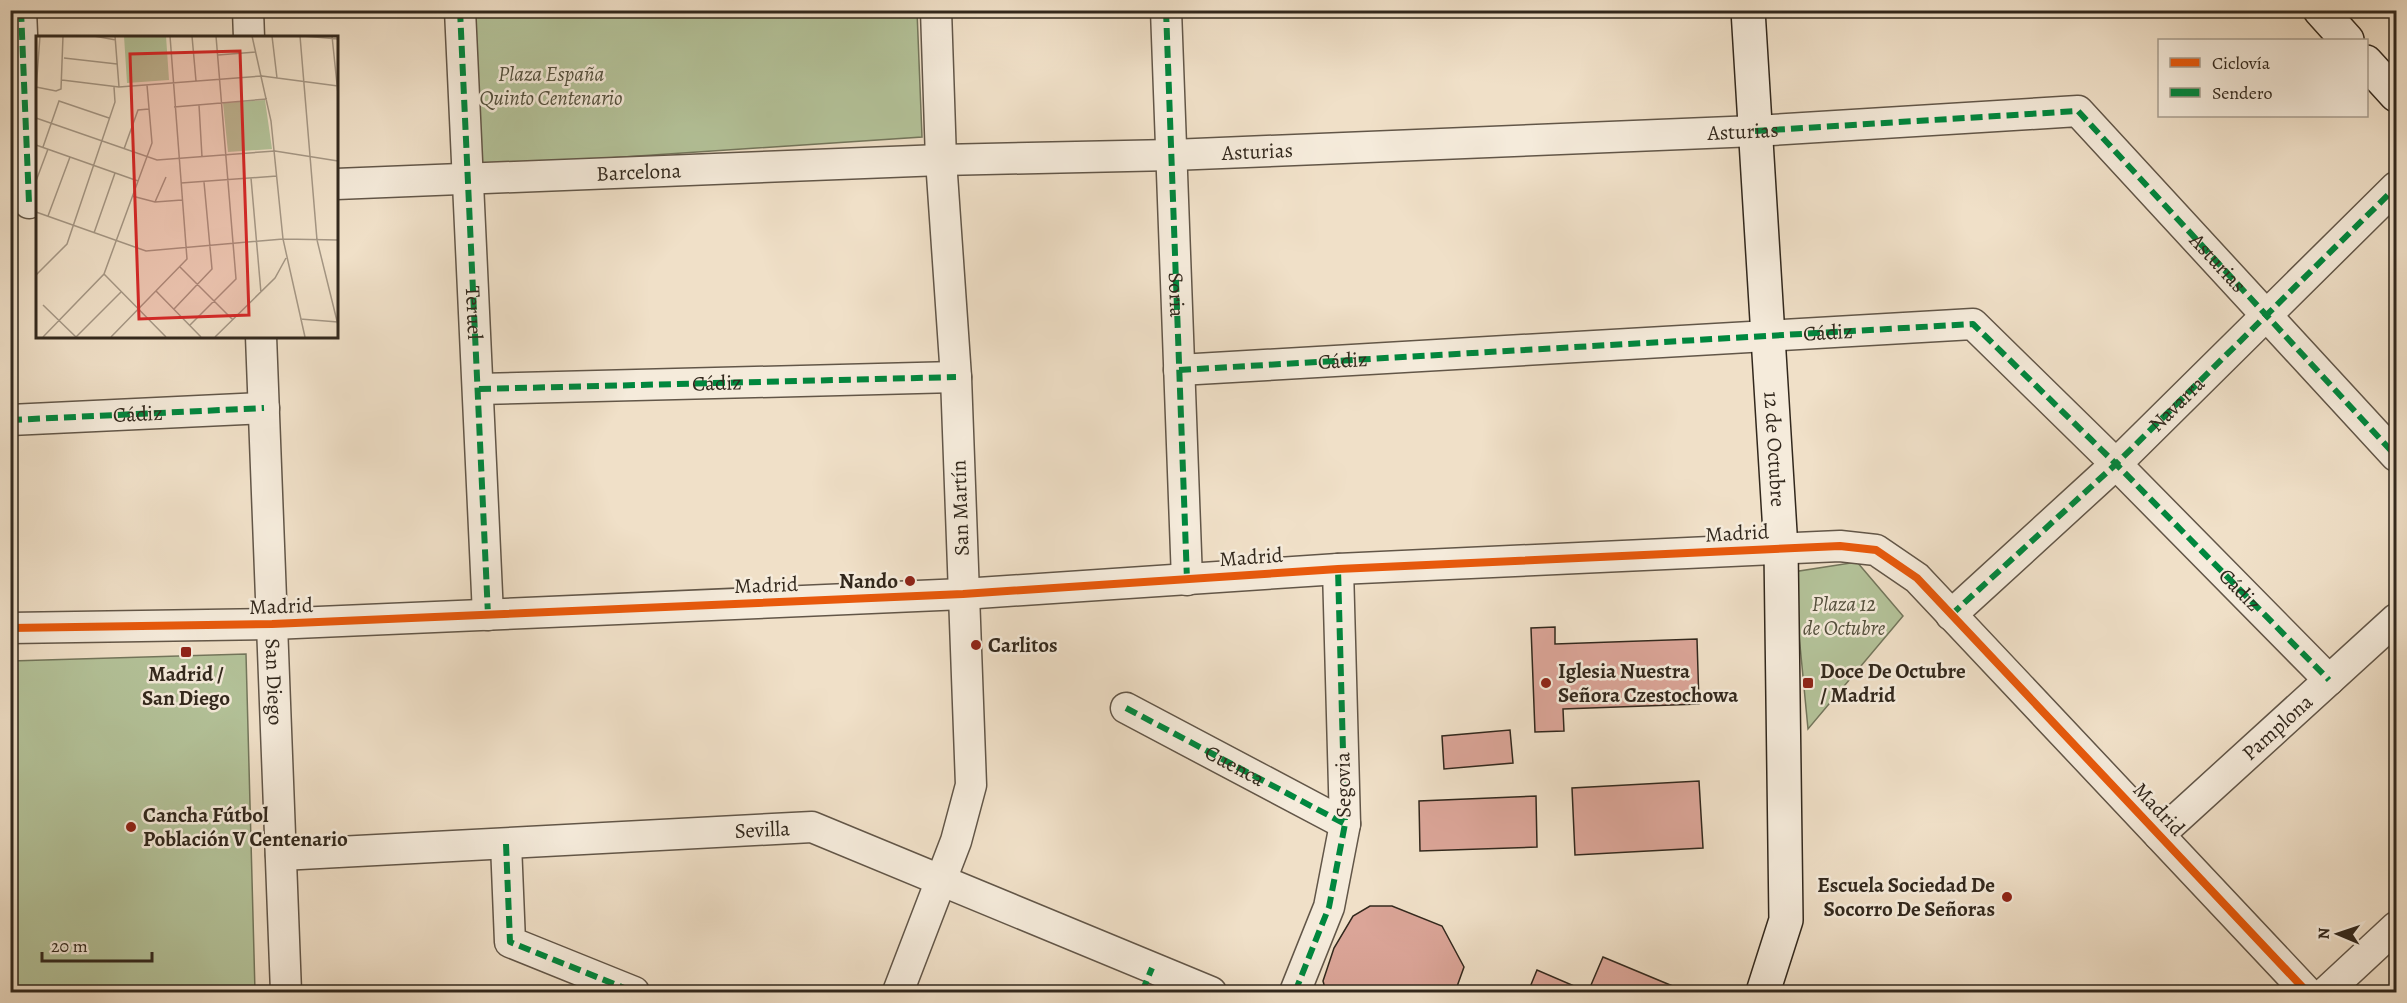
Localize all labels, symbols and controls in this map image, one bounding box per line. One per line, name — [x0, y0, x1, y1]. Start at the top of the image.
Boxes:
inset map — [36, 36, 338, 338]
legend — [2158, 39, 2368, 117]
text: Ciclovía — [2212, 51, 2271, 75]
park label: Plaza España Quinto Centenario — [479, 60, 623, 112]
text: Sendero — [2212, 81, 2273, 105]
street label: Asturias — [1706, 116, 1779, 147]
street label: Asturias — [1220, 136, 1294, 167]
street label: Barcelona — [596, 156, 682, 188]
street label: Asturias — [2183, 226, 2252, 298]
street label: Soria — [1162, 272, 1191, 318]
street label: Teruel — [459, 285, 489, 340]
street label: Cádiz — [1802, 317, 1854, 348]
street label: Cádiz — [1317, 345, 1368, 376]
street label: Cádiz — [692, 368, 742, 398]
street label: Navarra — [2142, 370, 2211, 438]
street label: 12 de Octubre — [1757, 390, 1792, 508]
street label: Cádiz — [112, 399, 163, 429]
street label: San Martín — [944, 460, 976, 556]
street label: Madrid — [1704, 517, 1770, 549]
street label: Madrid — [1218, 541, 1285, 573]
street label: Cádiz — [2212, 562, 2267, 617]
place label: Nando — [839, 567, 898, 595]
street label: Madrid — [734, 570, 799, 600]
marker: Nando — [903, 574, 917, 588]
park label: Plaza 12 de Octubre — [1803, 590, 1886, 642]
street label: Madrid — [249, 591, 314, 621]
place label: Carlitos — [988, 631, 1058, 659]
street label: San Diego — [259, 638, 290, 726]
marker: Carlitos — [969, 638, 983, 652]
marker: Madrid / San Diego — [179, 645, 193, 659]
place label: Iglesia Nuestra Señora Czestochowa — [1558, 657, 1739, 709]
place label: Doce De Octubre / Madrid — [1820, 657, 1966, 709]
place label: Madrid / San Diego — [142, 660, 230, 712]
marker: Iglesia Nuestra Señora Czestochowa — [1539, 676, 1553, 690]
marker: Doce De Octubre / Madrid — [1801, 676, 1815, 690]
street label: Pamplona — [2236, 688, 2319, 767]
street label: Cuenca — [1200, 738, 1270, 793]
street label: Segovia — [1328, 752, 1358, 818]
street label: Madrid — [2127, 776, 2192, 842]
place label: Cancha Fútbol Población V Centenario — [143, 801, 348, 853]
street label: Sevilla — [734, 814, 791, 845]
marker: Cancha Fútbol Población V Centenario — [124, 820, 138, 834]
place label: Escuela Sociedad De Socorro De Señoras — [1817, 871, 1995, 923]
marker: Escuela Sociedad De Socorro De Señoras — [2000, 890, 2014, 904]
north arrow — [2308, 904, 2368, 964]
scale bar — [42, 925, 152, 963]
text: N — [2313, 927, 2335, 940]
text: 20 m — [51, 934, 88, 958]

